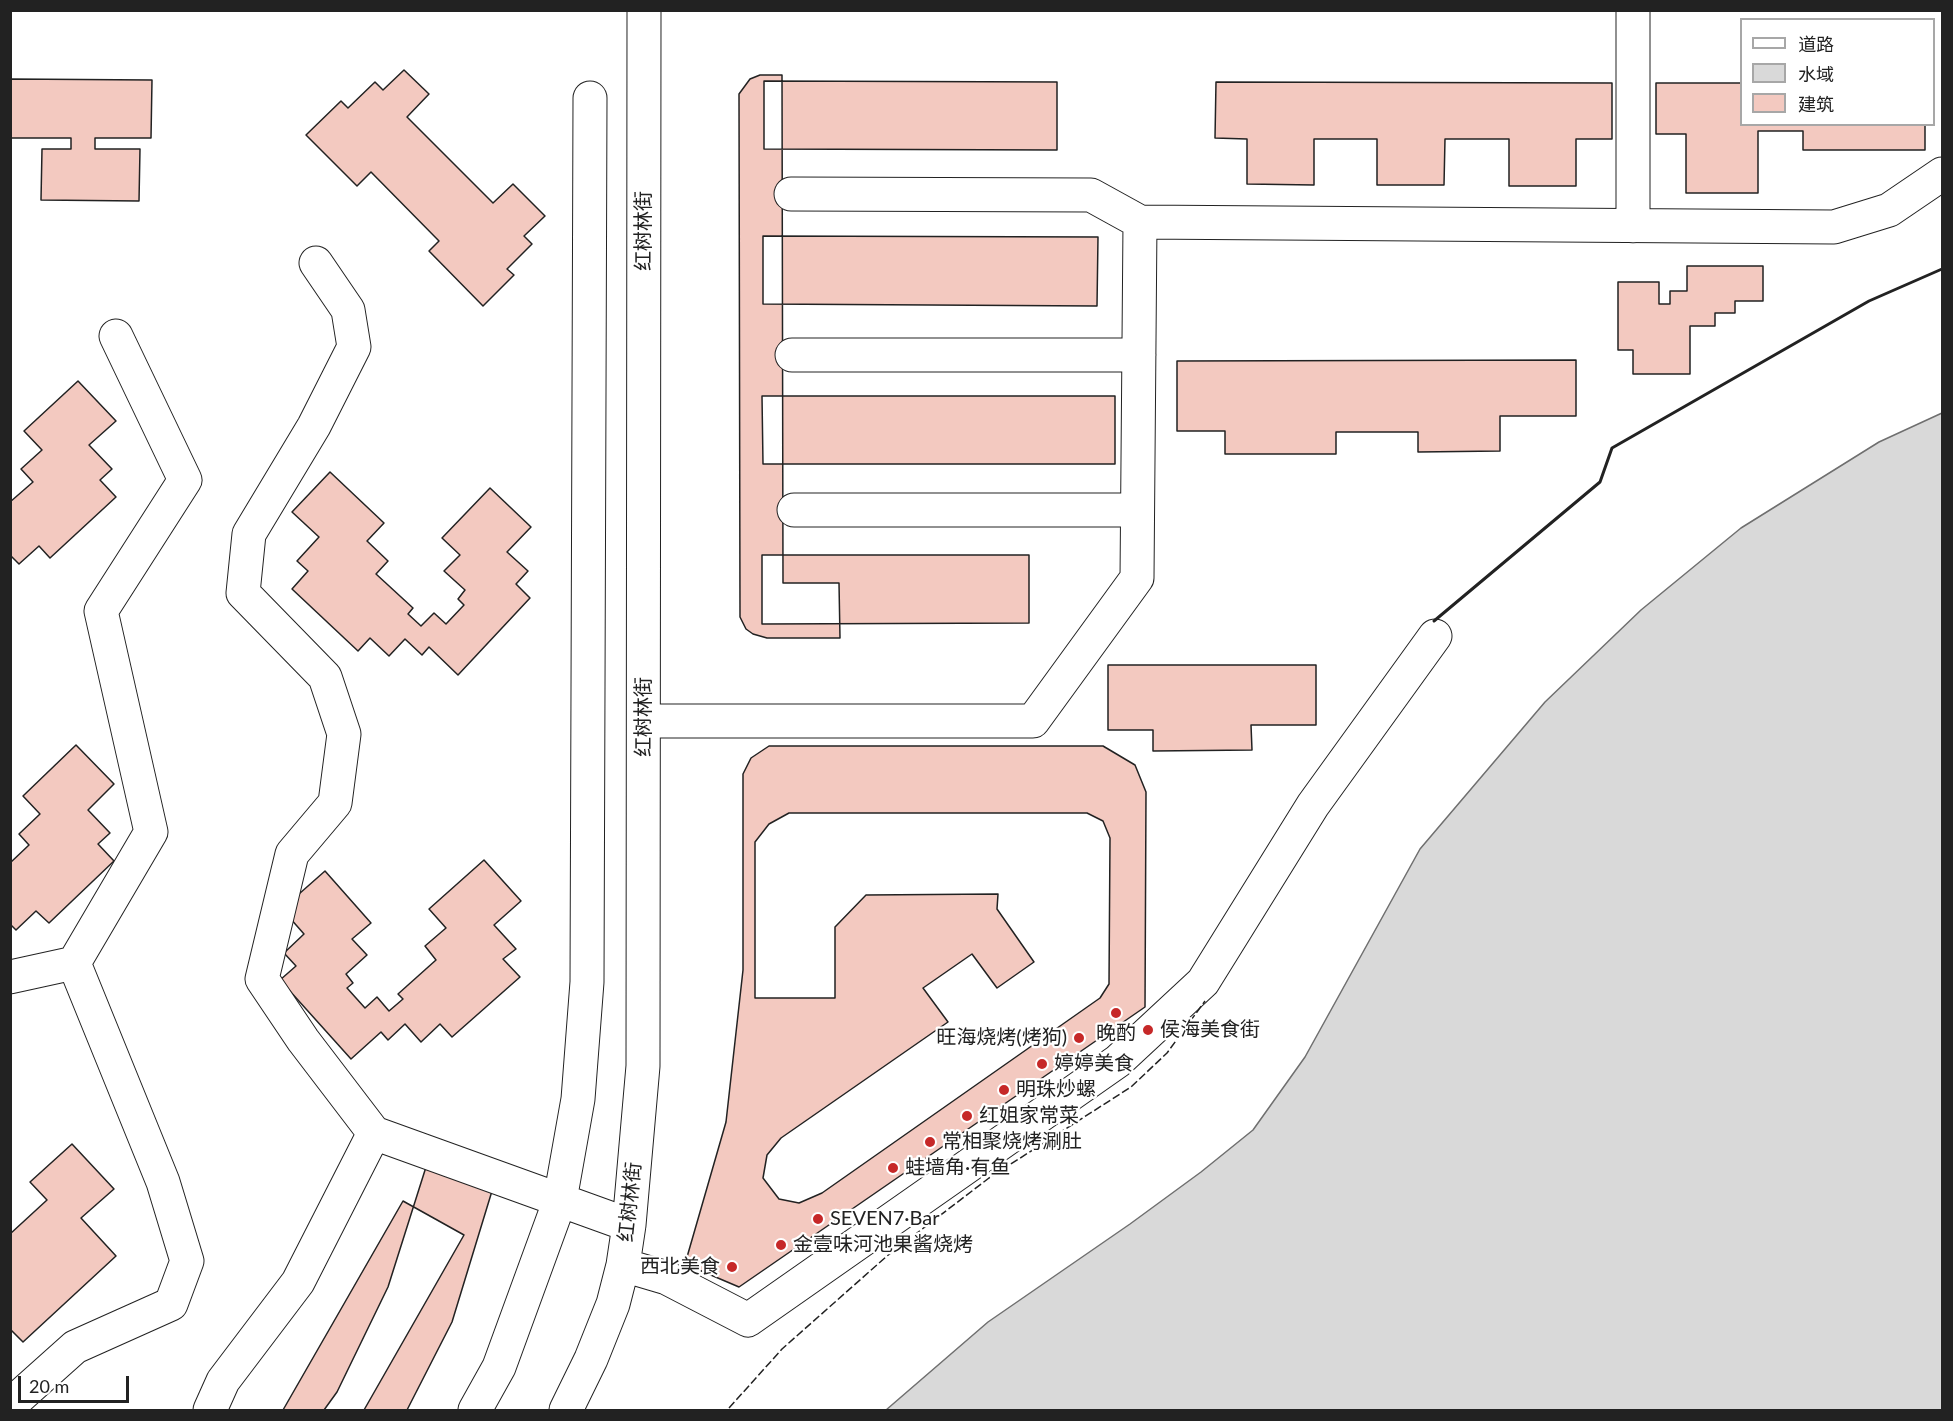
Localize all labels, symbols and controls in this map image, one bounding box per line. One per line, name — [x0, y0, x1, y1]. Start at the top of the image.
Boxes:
legend — [1740, 18, 1935, 126]
text: 道路 — [1798, 33, 1834, 55]
text: 水域 — [1798, 63, 1834, 85]
text: 建筑 — [1798, 93, 1834, 115]
street label: 红树林街 — [632, 191, 656, 271]
street label: 红树林街 — [632, 677, 656, 757]
marker: 晚酌 — [1109, 1006, 1123, 1020]
place label: 侯海美食街 — [1160, 1018, 1260, 1042]
place label: 晚酌 — [1096, 1022, 1136, 1046]
marker: 侯海美食街 — [1141, 1023, 1155, 1037]
place label: 旺海烧烤(烤狗) — [936, 1026, 1067, 1050]
marker: 旺海烧烤(烤狗) — [1072, 1031, 1086, 1045]
place label: 婷婷美食 — [1054, 1052, 1134, 1076]
marker: 婷婷美食 — [1035, 1057, 1049, 1071]
place label: 明珠炒螺 — [1016, 1078, 1096, 1102]
marker: 明珠炒螺 — [997, 1083, 1011, 1097]
place label: 红姐家常菜 — [979, 1104, 1079, 1128]
marker: 红姐家常菜 — [960, 1109, 974, 1123]
place label: 常相聚烧烤涮肚 — [942, 1130, 1082, 1154]
marker: 常相聚烧烤涮肚 — [923, 1135, 937, 1149]
place label: 蛙墙角·有鱼 — [905, 1156, 1010, 1180]
street label: 红树林街 — [614, 1161, 646, 1243]
marker: 蛙墙角·有鱼 — [886, 1161, 900, 1175]
place label: SEVEN7·Bar — [830, 1207, 940, 1231]
marker: SEVEN7·Bar — [811, 1212, 825, 1226]
place label: 金壹味河池果酱烧烤 — [793, 1233, 973, 1257]
marker: 金壹味河池果酱烧烤 — [774, 1238, 788, 1252]
place label: 西北美食 — [640, 1255, 720, 1279]
marker: 西北美食 — [725, 1260, 739, 1274]
scale bar — [21, 1364, 132, 1402]
text: 20 m — [29, 1375, 69, 1397]

